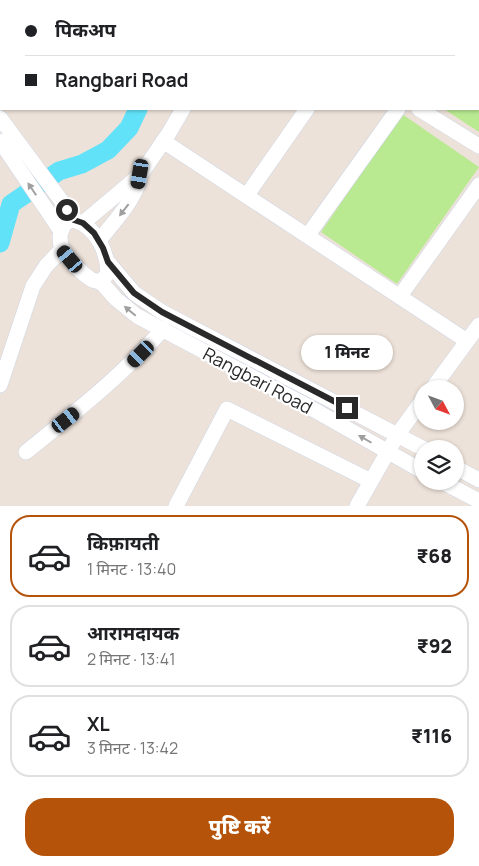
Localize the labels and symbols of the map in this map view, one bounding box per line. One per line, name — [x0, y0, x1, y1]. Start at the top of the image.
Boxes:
car — [130, 158, 149, 190]
one-way arrow — [27, 182, 37, 196]
route start — [56, 199, 78, 221]
one-way arrow — [118, 203, 129, 216]
car — [54, 243, 85, 275]
one-way arrow — [124, 305, 137, 316]
callout: 1 मिनट — [301, 336, 393, 370]
car — [125, 338, 156, 370]
street label: Rangbari Road — [199, 341, 317, 419]
north arrow — [414, 380, 464, 430]
route end — [336, 397, 358, 419]
car — [49, 405, 82, 435]
one-way arrow — [358, 435, 371, 444]

